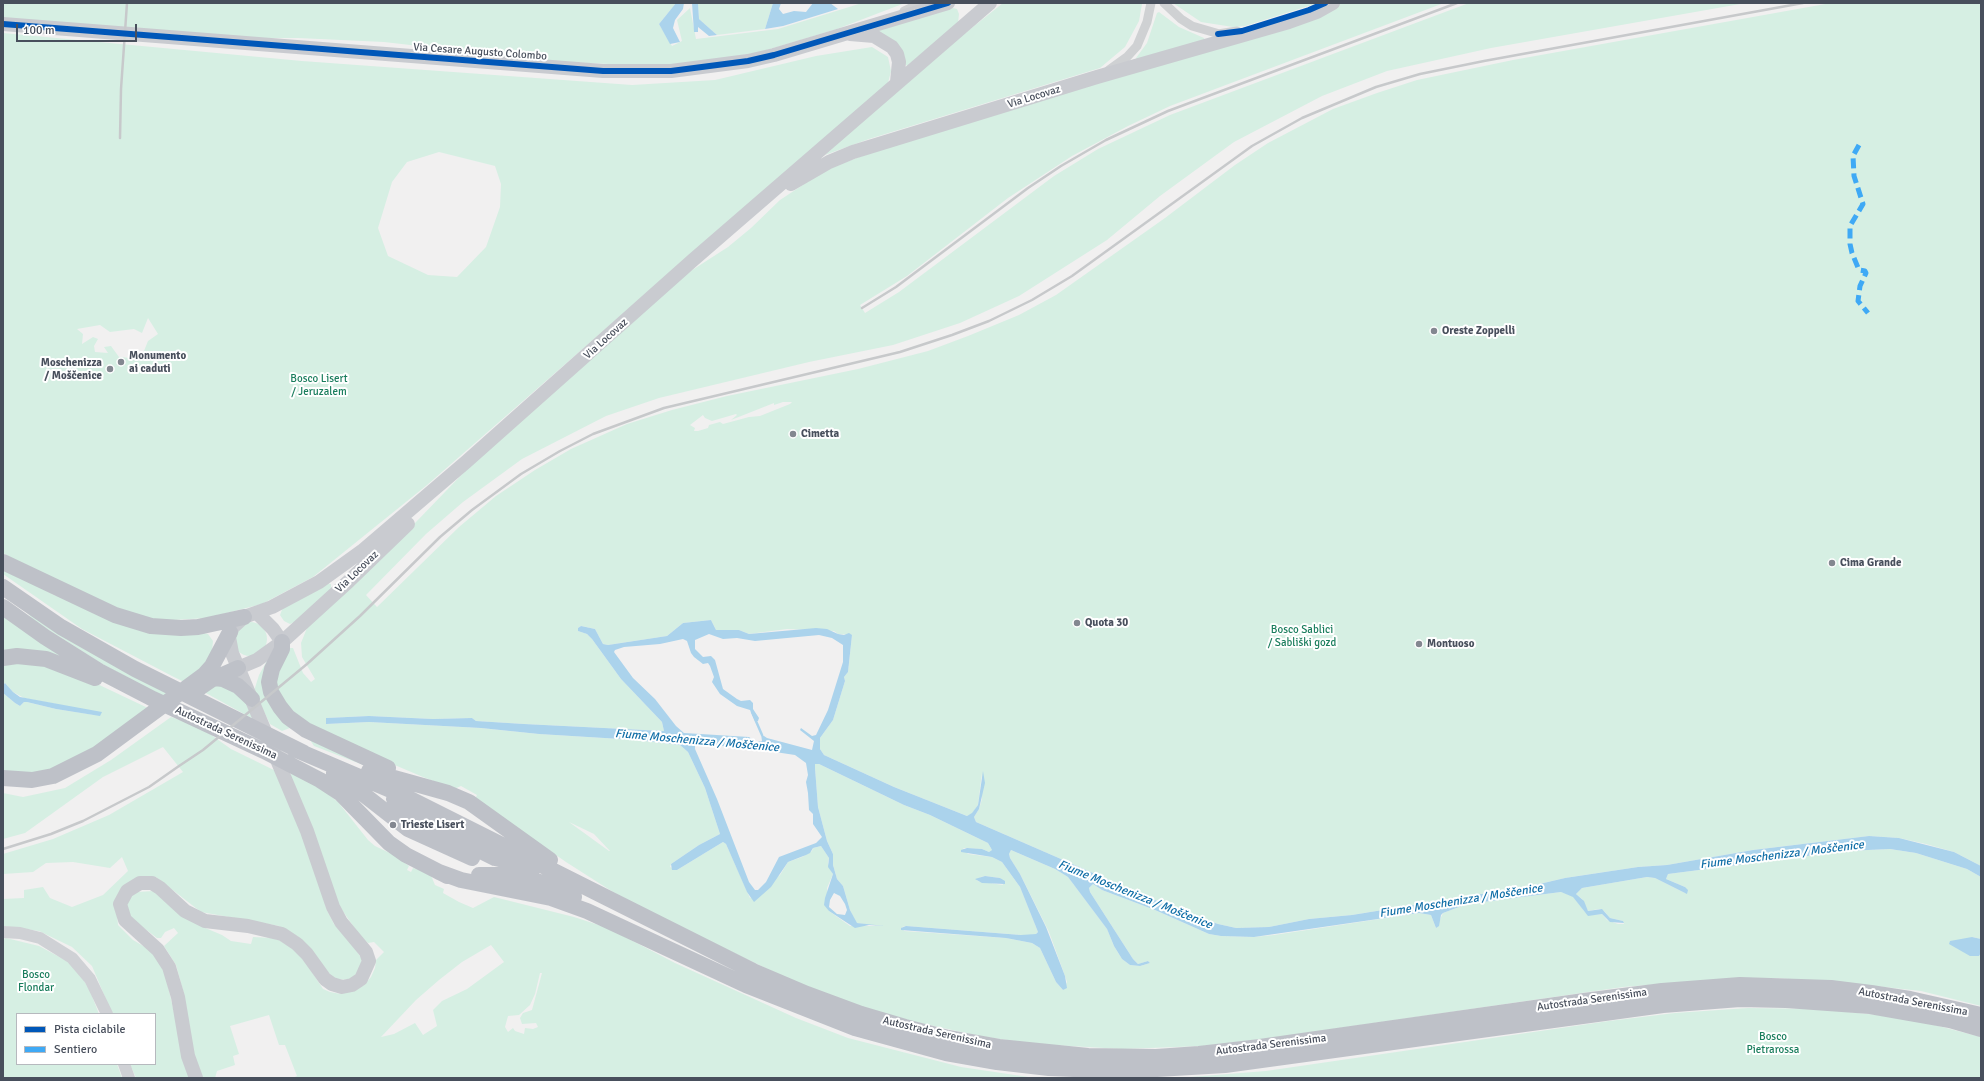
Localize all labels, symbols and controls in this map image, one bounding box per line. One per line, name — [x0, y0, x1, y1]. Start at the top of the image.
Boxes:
scale bar — [18, 16, 139, 42]
text: 100 m — [23, 23, 55, 38]
street label: Via Cesare Augusto Colombo — [413, 41, 547, 63]
street label: Via Locovaz — [1006, 83, 1062, 111]
street label: Via Locovaz — [581, 316, 631, 362]
place label: Oreste Zoppelli — [1442, 324, 1515, 338]
marker: Oreste Zoppelli — [1429, 326, 1439, 336]
place label: Monumento ai caduti — [129, 349, 186, 375]
place label: Moschenizza / Moščenice — [41, 356, 102, 382]
marker: Monumento ai caduti — [116, 357, 126, 367]
marker: Moschenizza / Moščenice — [105, 364, 115, 374]
park label: Bosco Lisert / Jeruzalem — [290, 372, 348, 398]
place label: Cimetta — [801, 427, 839, 441]
marker: Cimetta — [788, 429, 798, 439]
street label: Via Locovaz — [333, 548, 381, 596]
place label: Cima Grande — [1840, 556, 1901, 570]
marker: Cima Grande — [1827, 558, 1837, 568]
place label: Quota 30 — [1085, 616, 1128, 630]
marker: Quota 30 — [1072, 618, 1082, 628]
park label: Bosco Sablici / Sabliški gozd — [1268, 623, 1336, 649]
place label: Montuoso — [1427, 637, 1474, 651]
marker: Montuoso — [1414, 639, 1424, 649]
street label: Autostrada Serenissima — [173, 704, 279, 762]
water label: Fiume Moschenizza / Moščenice — [614, 727, 780, 755]
place label: Trieste Lisert — [401, 818, 464, 832]
marker: Trieste Lisert — [388, 820, 398, 830]
water label: Fiume Moschenizza / Moščenice — [1699, 838, 1865, 872]
water label: Fiume Moschenizza / Moščenice — [1056, 857, 1214, 933]
water label: Fiume Moschenizza / Moščenice — [1379, 881, 1543, 921]
park label: Bosco Flondar — [18, 968, 54, 994]
street label: Autostrada Serenissima — [1857, 985, 1969, 1019]
street label: Autostrada Serenissima — [1536, 986, 1648, 1014]
legend — [16, 1013, 156, 1065]
street label: Autostrada Serenissima — [881, 1014, 993, 1052]
text: Pista ciclabile — [54, 1022, 126, 1037]
park label: Bosco Pietrarossa — [1747, 1030, 1799, 1056]
street label: Autostrada Serenissima — [1215, 1032, 1327, 1058]
text: Sentiero — [54, 1042, 97, 1057]

